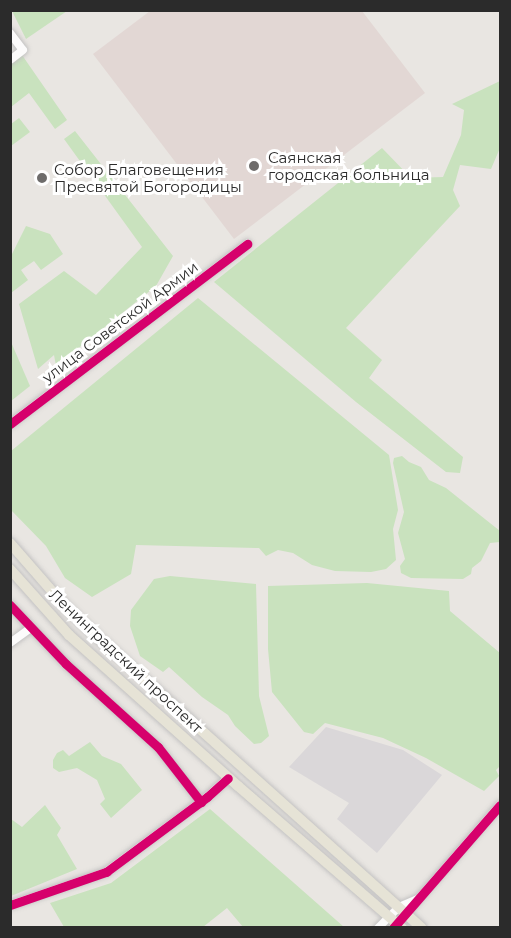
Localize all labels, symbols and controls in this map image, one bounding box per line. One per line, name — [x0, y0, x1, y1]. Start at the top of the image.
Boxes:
place label: Саянская городская больница — [268, 148, 429, 183]
marker: Саянская городская больница — [245, 157, 263, 175]
place label: Собор Благовещения Пресвятой Богородицы — [54, 160, 242, 195]
marker: Собор Благовещения Пресвятой Богородицы — [35, 171, 49, 185]
street label: улица Советской Армии — [39, 258, 201, 386]
street label: Ленинградский проспект — [46, 585, 206, 737]

